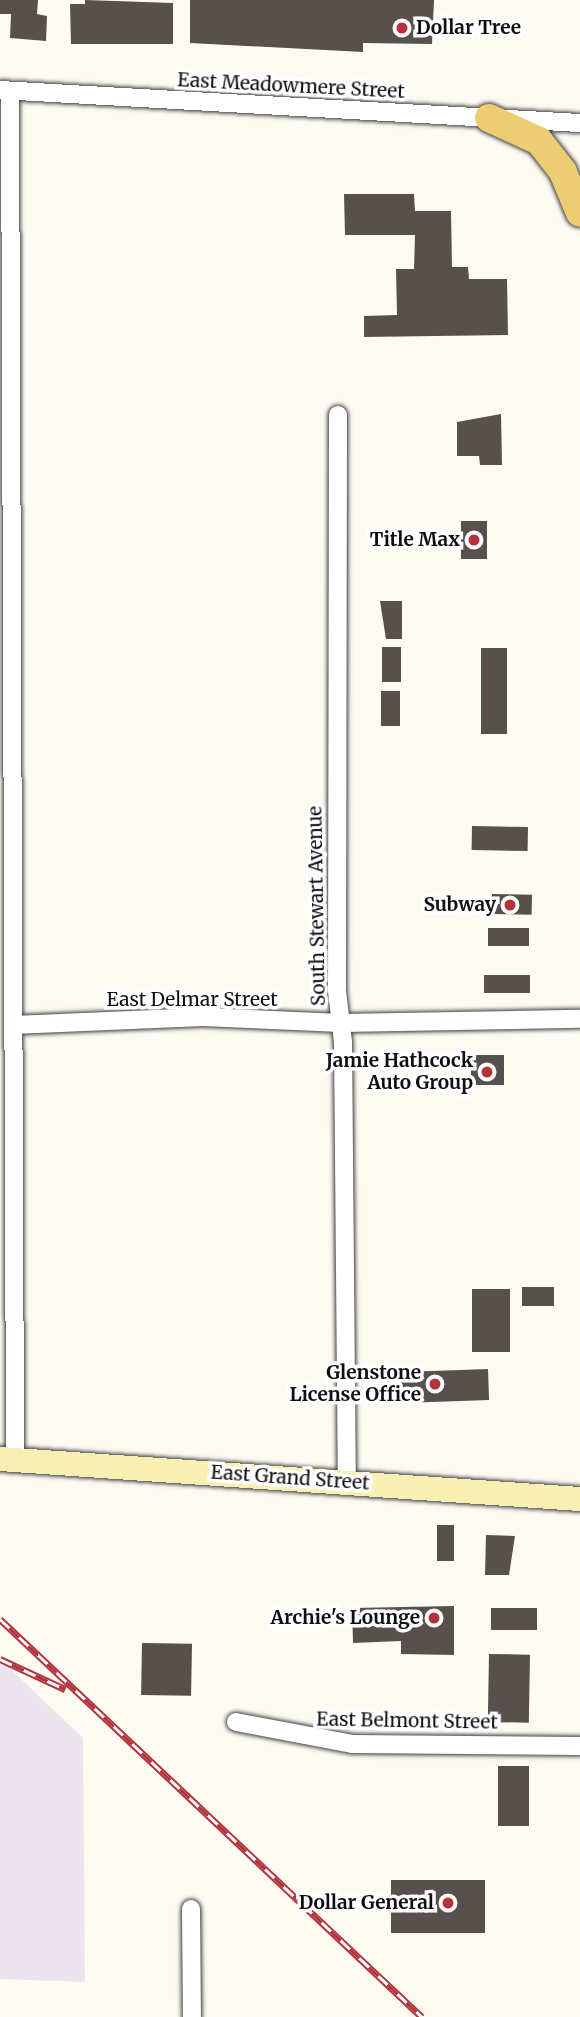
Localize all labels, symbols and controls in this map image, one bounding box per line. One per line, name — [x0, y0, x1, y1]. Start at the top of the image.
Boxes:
place label: Dollar Tree — [416, 17, 521, 39]
marker: Dollar Tree — [394, 20, 410, 36]
street label: East Meadowmere Street — [177, 69, 405, 103]
place label: Title Max — [370, 529, 460, 551]
marker: Title Max — [466, 532, 482, 548]
street label: South Stewart Avenue — [304, 806, 330, 1006]
place label: Subway — [423, 894, 496, 916]
marker: Subway — [502, 897, 518, 913]
street label: East Delmar Street — [106, 989, 278, 1011]
place label: Jamie Hathcock Auto Group — [326, 1050, 473, 1094]
marker: Jamie Hathcock Auto Group — [479, 1064, 495, 1080]
place label: Glenstone License Office — [289, 1362, 421, 1406]
marker: Glenstone License Office — [427, 1376, 443, 1392]
street label: East Grand Street — [210, 1461, 370, 1495]
place label: Archie's Lounge — [270, 1607, 420, 1629]
marker: Archie's Lounge — [426, 1610, 442, 1626]
street label: East Belmont Street — [316, 1708, 498, 1734]
place label: Dollar General — [299, 1892, 434, 1914]
marker: Dollar General — [440, 1895, 456, 1911]

